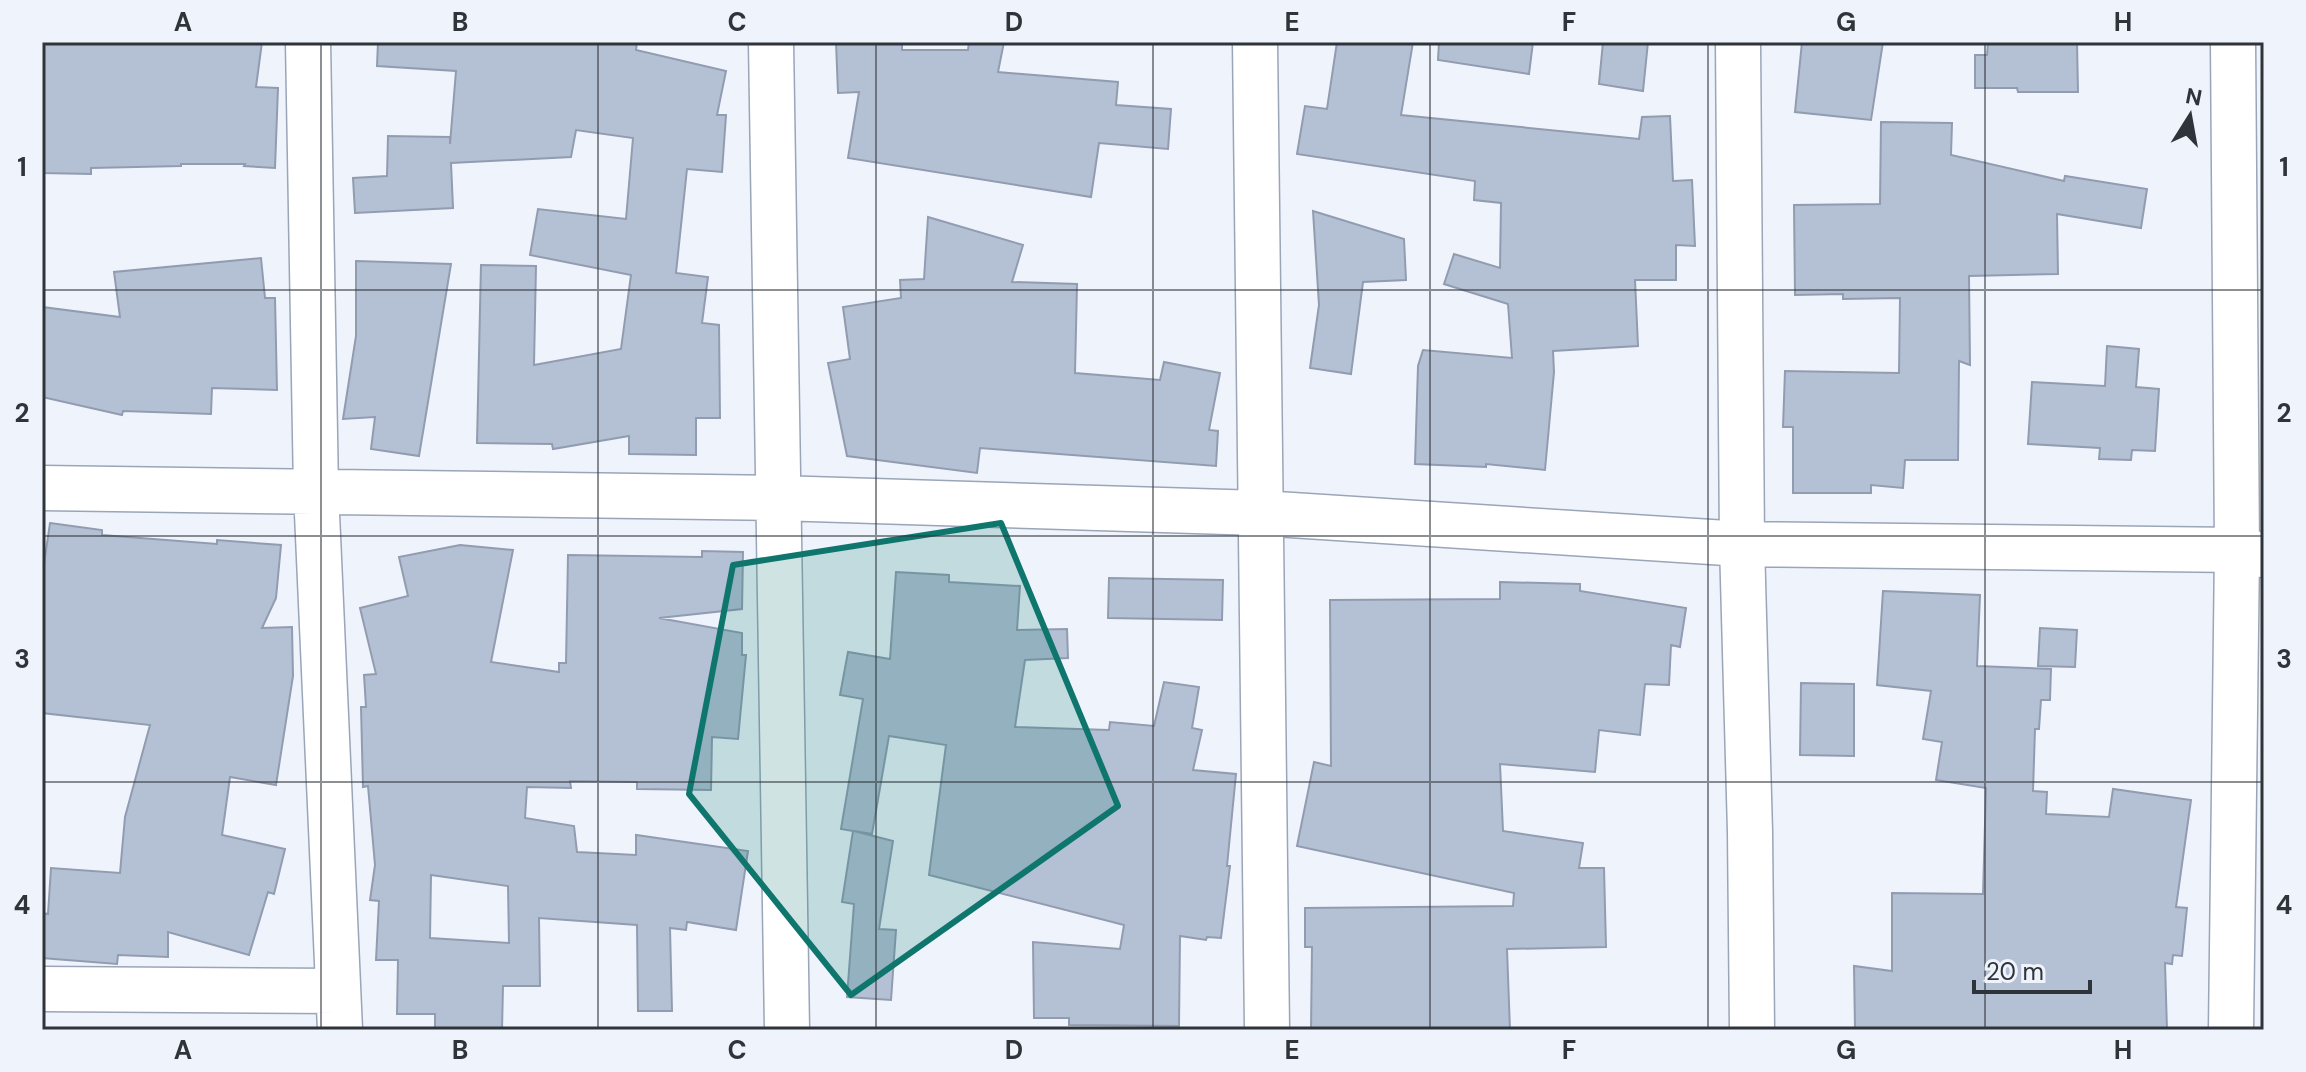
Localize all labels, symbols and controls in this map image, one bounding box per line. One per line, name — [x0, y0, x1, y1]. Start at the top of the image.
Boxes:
text: A — [174, 5, 192, 39]
text: B — [452, 5, 468, 39]
text: C — [727, 5, 747, 39]
text: D — [1005, 5, 1023, 39]
text: E — [1284, 5, 1300, 39]
text: F — [1562, 5, 1576, 39]
text: G — [1836, 5, 1856, 39]
text: H — [2114, 5, 2132, 39]
north arrow — [2150, 76, 2230, 156]
text: N — [2183, 81, 2204, 113]
text: 1 — [17, 150, 27, 184]
text: 1 — [2279, 150, 2289, 184]
text: 2 — [14, 396, 30, 430]
text: 2 — [2276, 396, 2292, 430]
text: 3 — [14, 642, 30, 676]
text: 3 — [2276, 642, 2292, 676]
text: 4 — [14, 888, 30, 922]
text: 4 — [2276, 888, 2292, 922]
scale bar — [1974, 944, 2090, 994]
text: 20 m — [1986, 956, 2044, 987]
text: A — [174, 1033, 192, 1067]
text: B — [452, 1033, 468, 1067]
text: C — [727, 1033, 747, 1067]
text: D — [1005, 1033, 1023, 1067]
text: E — [1284, 1033, 1300, 1067]
text: F — [1562, 1033, 1576, 1067]
text: G — [1836, 1033, 1856, 1067]
text: H — [2114, 1033, 2132, 1067]

